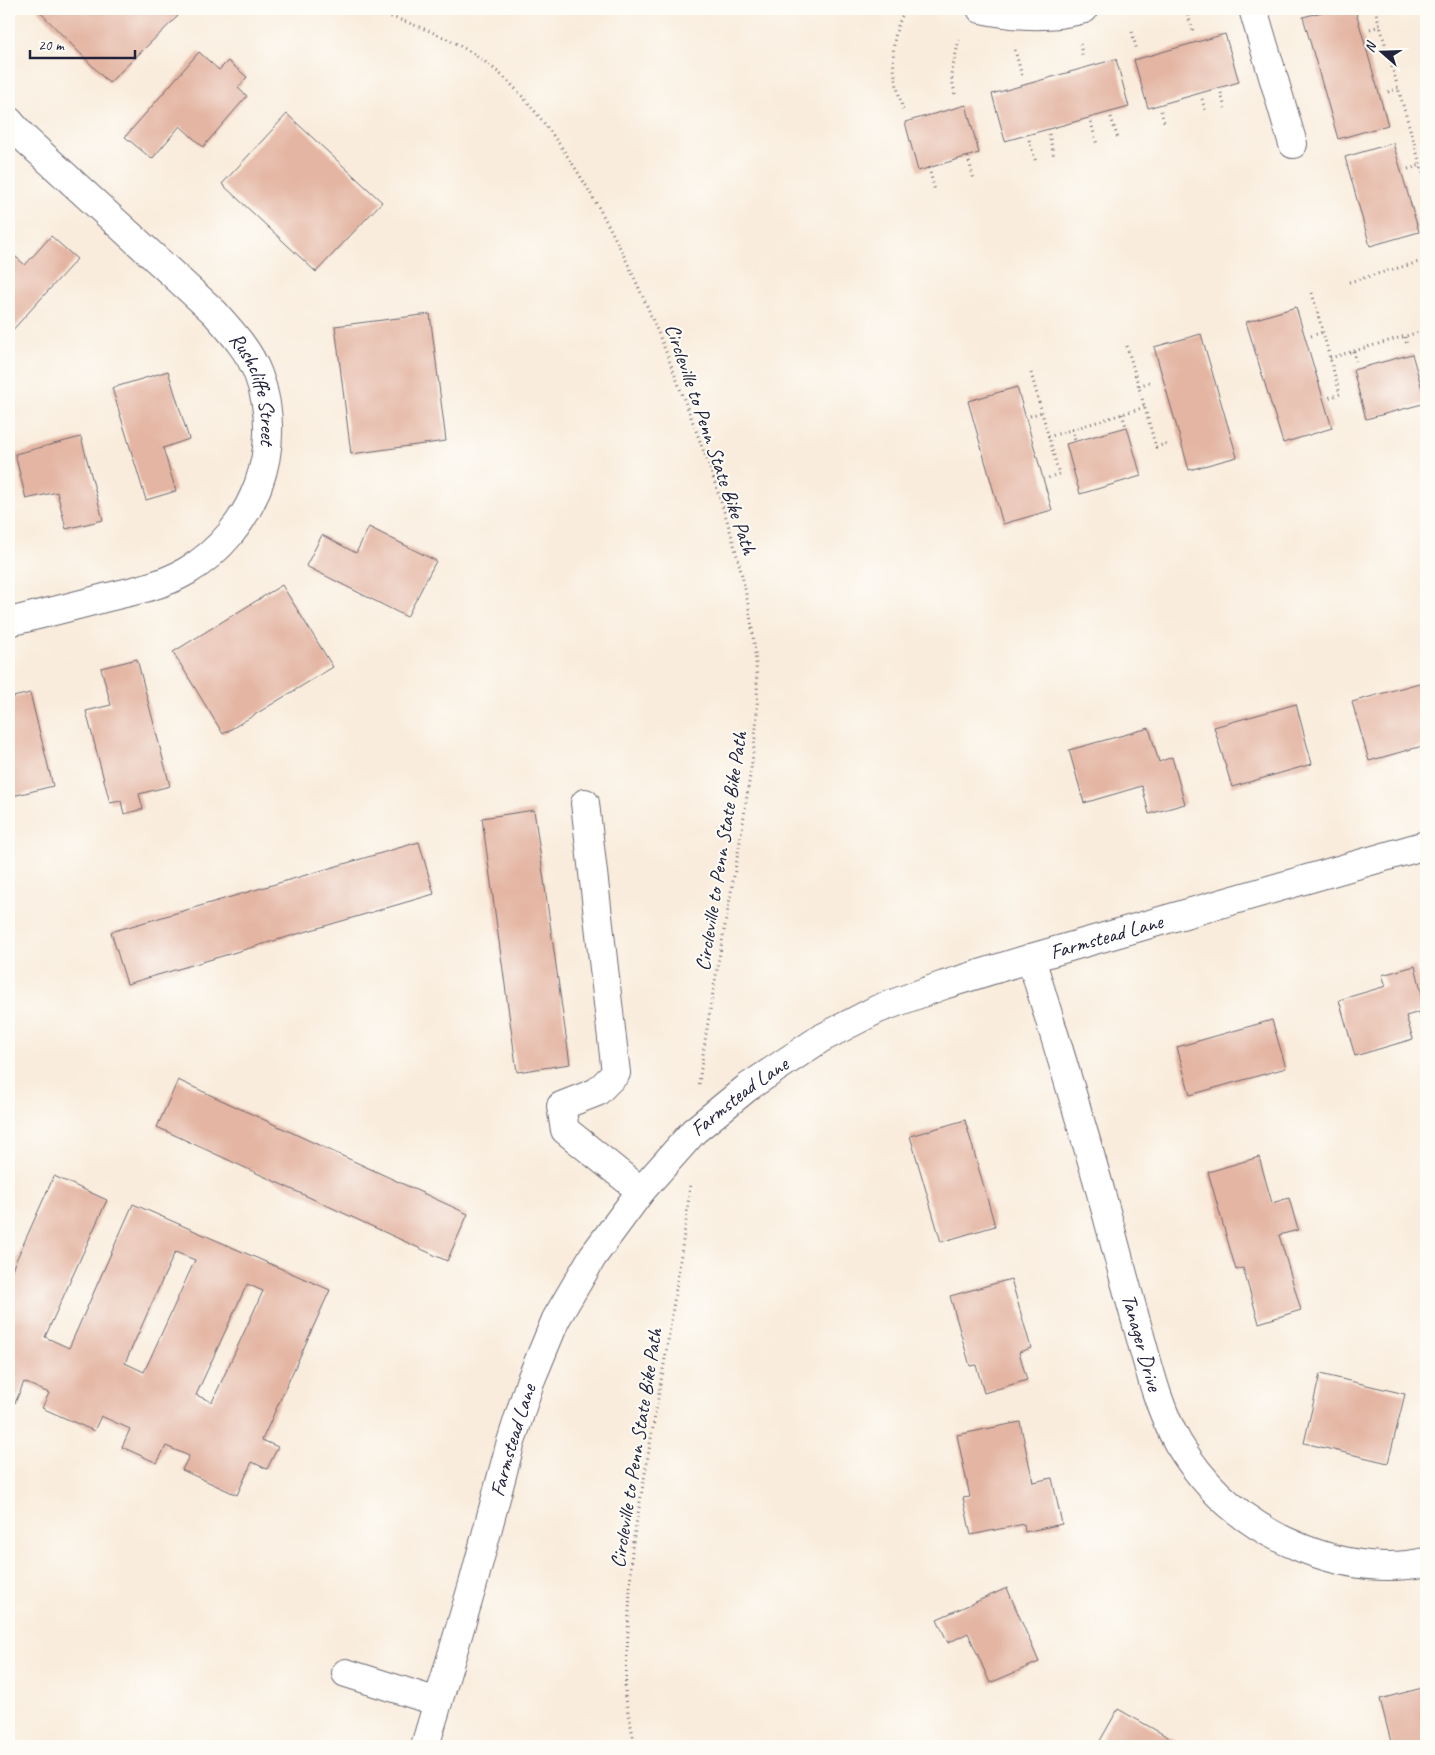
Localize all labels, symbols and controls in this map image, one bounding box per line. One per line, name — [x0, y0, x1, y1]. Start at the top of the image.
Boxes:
scale bar — [30, 28, 135, 60]
north arrow — [1358, 28, 1408, 78]
text: 20 m — [38, 36, 65, 55]
text: N — [1361, 39, 1381, 55]
street label: Circleville to Penn State Bike Path — [659, 320, 763, 559]
street label: Rushcliffe Street — [224, 327, 281, 448]
street label: Circleville to Penn State Bike Path — [689, 728, 753, 973]
street label: Farmstead Lane — [1047, 908, 1167, 965]
street label: Farmstead Lane — [685, 1050, 794, 1142]
street label: Tanager Drive — [1116, 1291, 1168, 1395]
street label: Circleville to Penn State Bike Path — [604, 1325, 668, 1570]
street label: Farmstead Lane — [484, 1380, 542, 1499]

